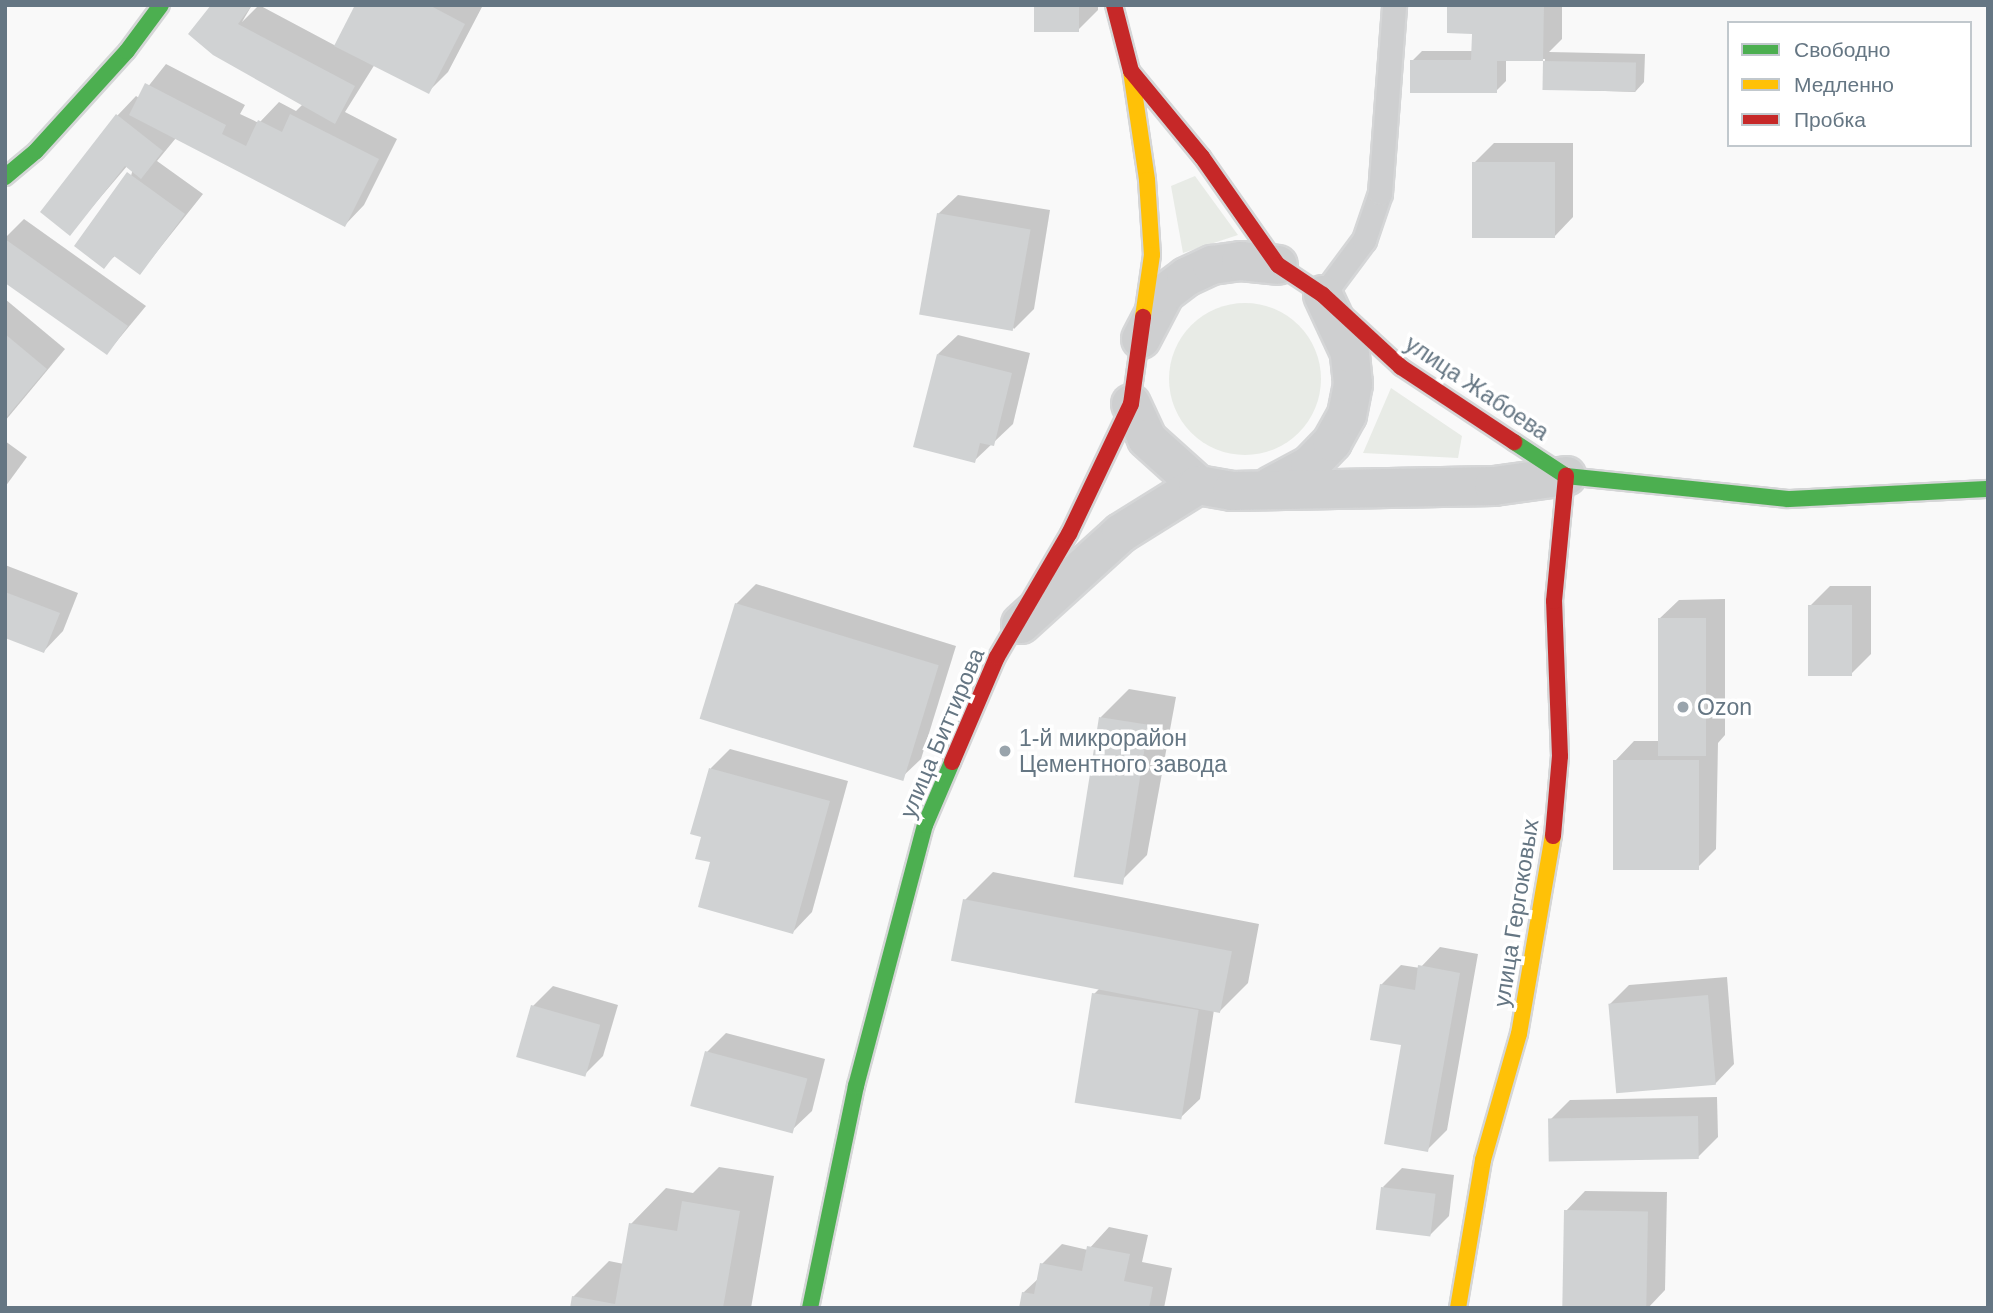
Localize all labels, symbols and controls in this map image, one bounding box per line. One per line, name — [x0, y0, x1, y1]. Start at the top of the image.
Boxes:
legend — [1727, 21, 1972, 147]
text: Свободно — [1794, 38, 1891, 61]
text: Медленно — [1794, 73, 1894, 96]
text: Пробка — [1794, 108, 1866, 131]
street label: улица Жабоева — [1400, 330, 1554, 446]
street label: улица Биттирова — [894, 644, 990, 822]
place label: Ozon — [1697, 693, 1752, 721]
marker: Ozon — [1675, 699, 1691, 715]
place label: 1-й микрорайон Цементного завода — [1019, 724, 1227, 778]
marker: 1-й микрорайон Цементного завода — [997, 743, 1013, 759]
street label: улица Гергоковых — [1487, 817, 1545, 1009]

